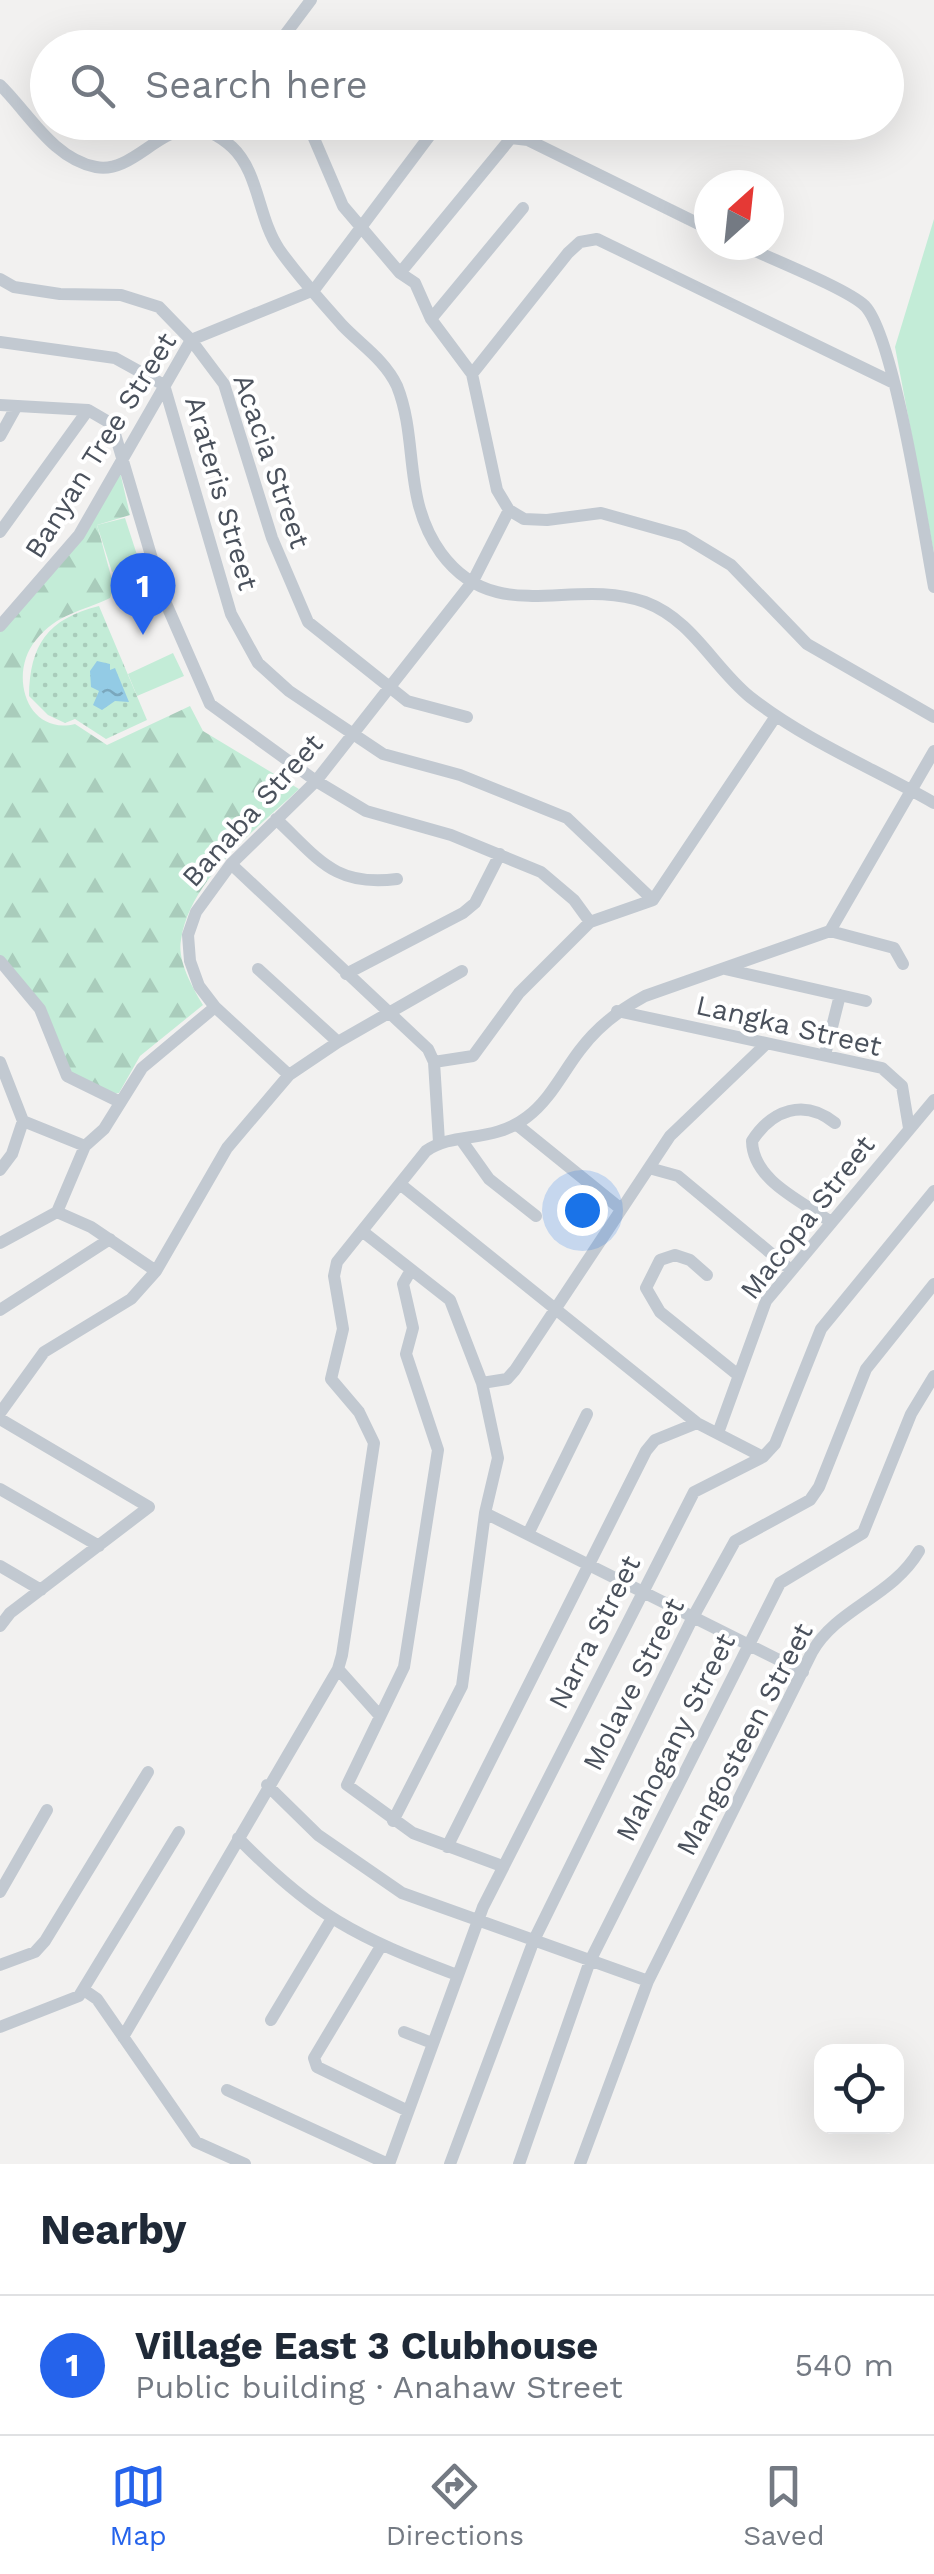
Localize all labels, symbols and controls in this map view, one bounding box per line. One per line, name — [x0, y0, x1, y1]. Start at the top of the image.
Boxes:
search box — [30, 30, 904, 140]
icon: search — [65, 58, 120, 113]
text: Search here — [145, 63, 368, 107]
north arrow — [694, 170, 784, 260]
street label: Banyan Tree Street — [18, 326, 183, 564]
street label: Acacia Street — [226, 370, 317, 553]
street label: Arateris Street — [178, 392, 265, 594]
pin: 1 — [110, 552, 176, 635]
street label: Banaba Street — [175, 727, 330, 893]
street label: Langka Street — [693, 988, 885, 1063]
street label: Macopa Street — [733, 1129, 882, 1306]
your location — [557, 1185, 608, 1236]
street label: Narra Street — [542, 1550, 647, 1714]
street label: Molave Street — [576, 1592, 691, 1776]
street label: Mangosteen Street — [669, 1617, 820, 1861]
street label: Mahogany Street — [609, 1627, 742, 1847]
map controls — [814, 2044, 904, 2134]
button: locate — [814, 2044, 904, 2134]
text: Nearby — [40, 2205, 187, 2254]
text: Village East 3 Clubhouse — [135, 2324, 598, 2368]
text: 1 — [66, 2346, 79, 2384]
text: 540 m — [795, 2346, 894, 2384]
text: Public building · Anahaw Street — [135, 2368, 623, 2406]
tab: Map — [110, 2459, 167, 2552]
tab: Directions — [386, 2459, 524, 2552]
tab: Saved — [743, 2459, 824, 2552]

